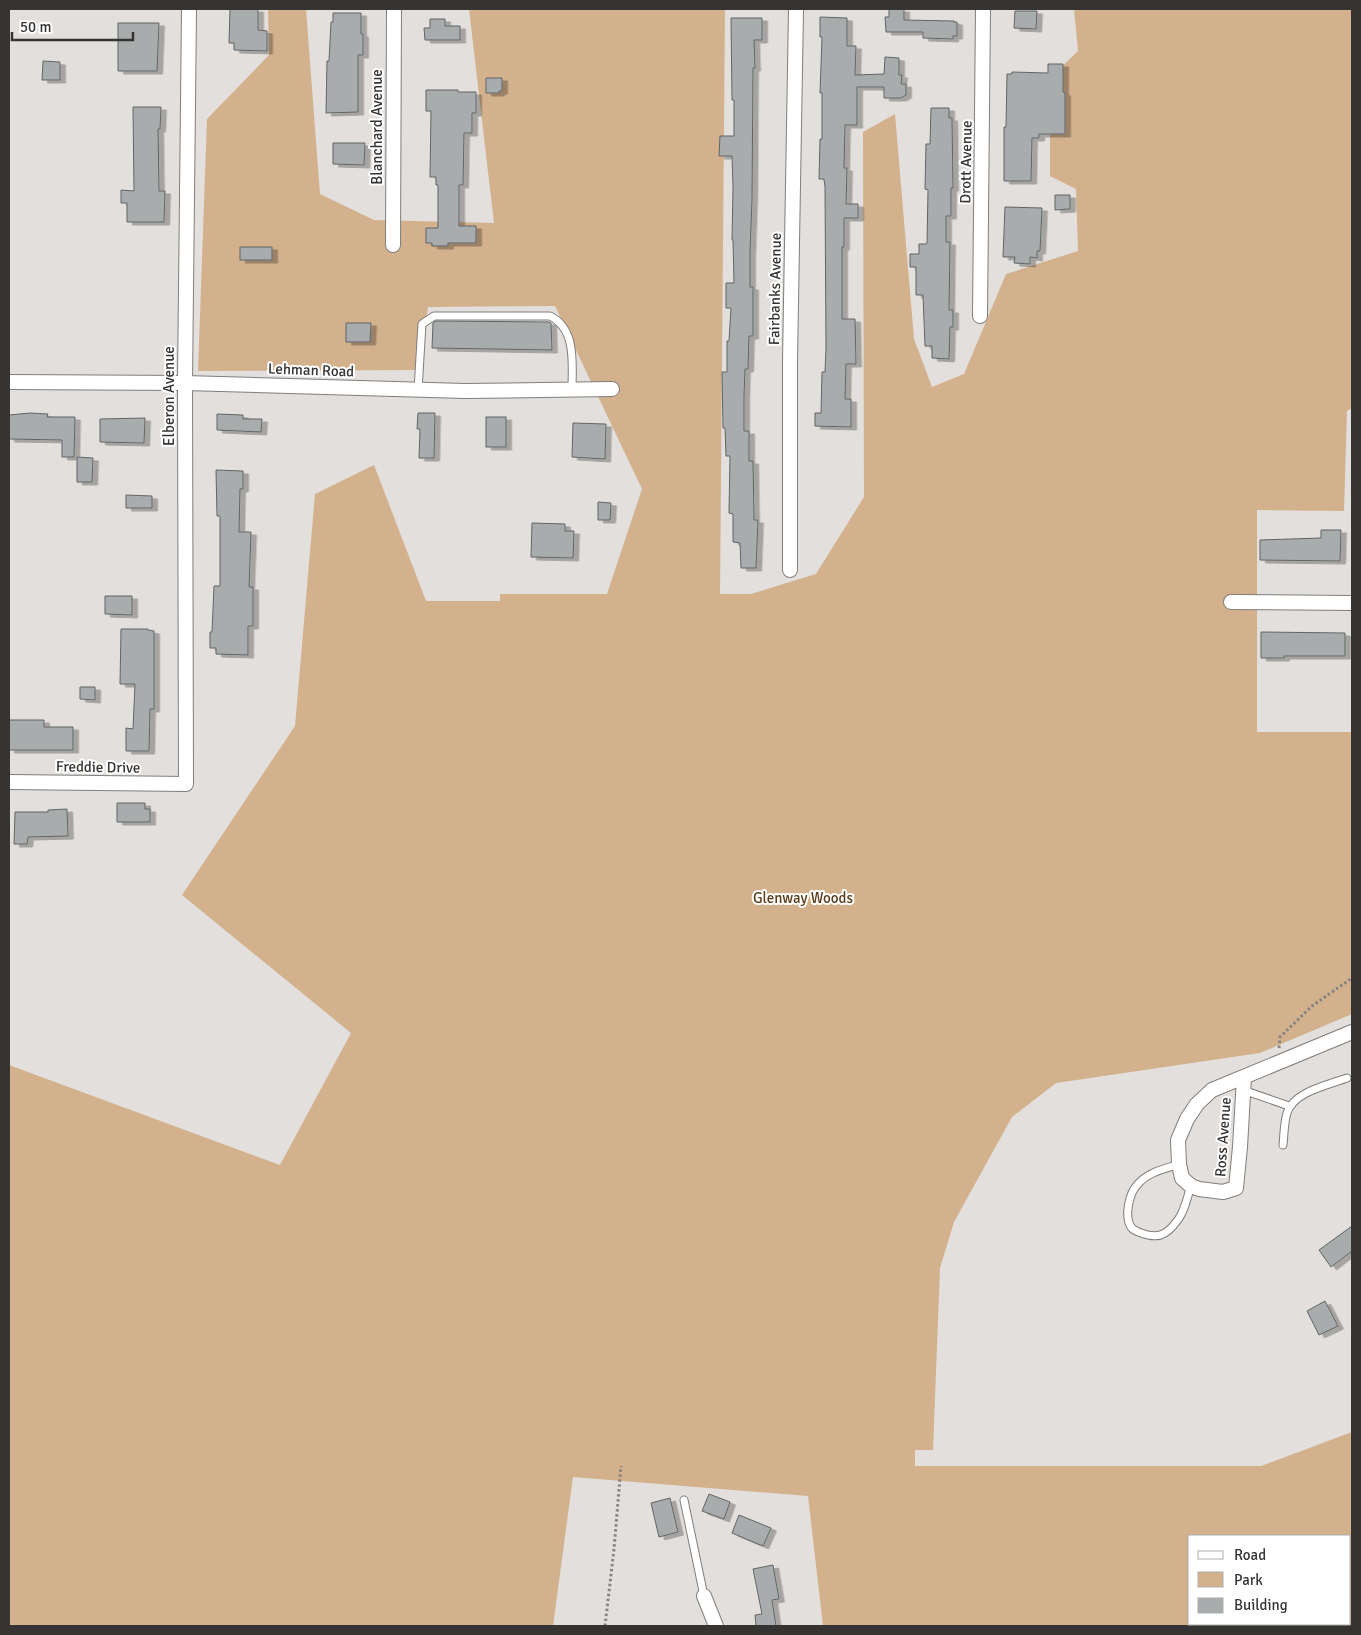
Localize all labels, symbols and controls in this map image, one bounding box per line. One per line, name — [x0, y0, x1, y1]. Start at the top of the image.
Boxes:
scale bar — [12, 10, 134, 42]
text: 50 m — [20, 18, 51, 36]
street label: Blanchard Avenue — [368, 69, 386, 185]
street label: Drott Avenue — [956, 120, 976, 204]
street label: Fairbanks Avenue — [765, 233, 785, 345]
street label: Elberon Avenue — [160, 346, 178, 446]
street label: Lehman Road — [268, 360, 354, 381]
street label: Freddie Drive — [56, 757, 140, 777]
park label: Glenway Woods — [753, 889, 853, 907]
street label: Ross Avenue — [1211, 1096, 1235, 1178]
legend — [1188, 1535, 1351, 1625]
text: Road — [1234, 1546, 1266, 1564]
text: Park — [1234, 1571, 1263, 1589]
text: Building — [1234, 1596, 1288, 1614]

